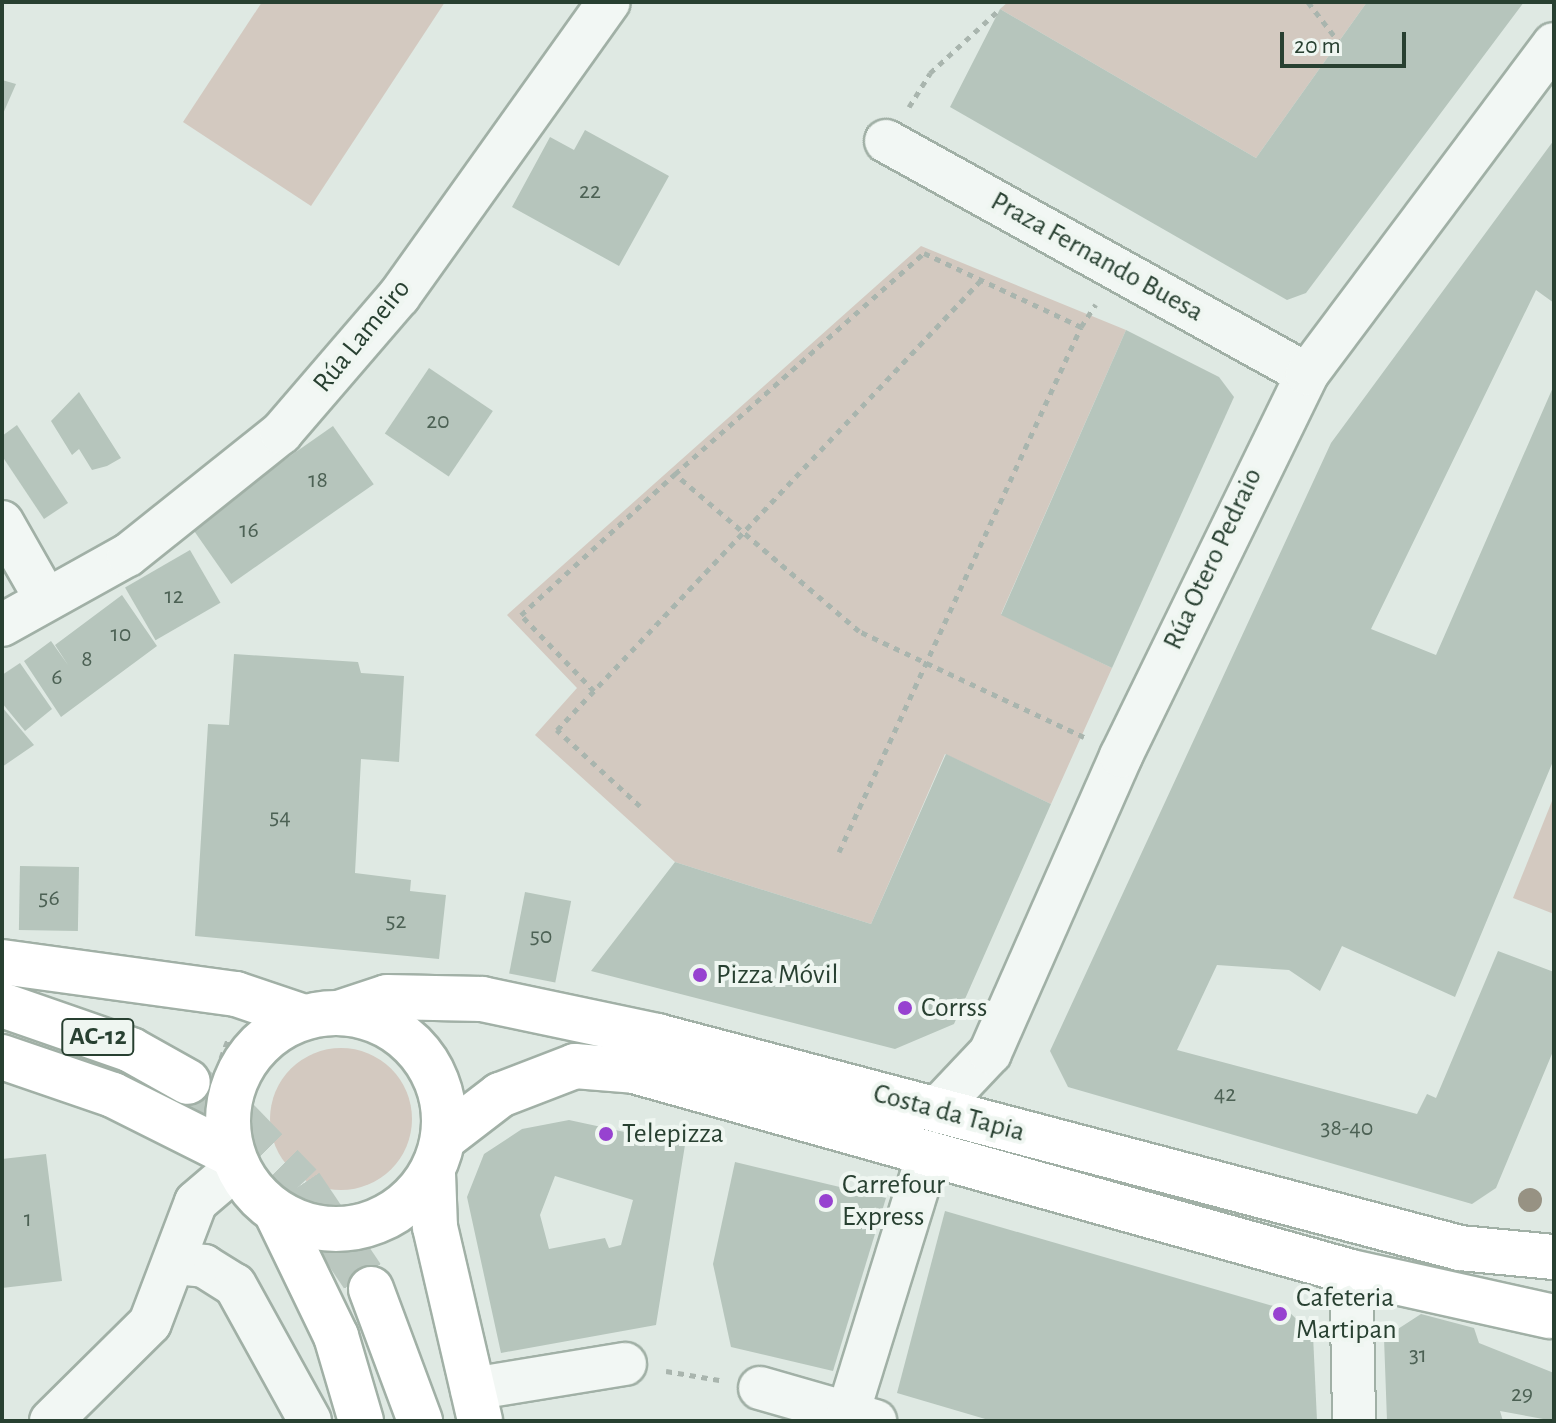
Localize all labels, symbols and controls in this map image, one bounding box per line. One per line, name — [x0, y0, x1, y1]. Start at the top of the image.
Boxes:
scale bar — [1284, 16, 1410, 66]
text: 20 m — [1294, 34, 1341, 58]
house number: 22 — [579, 178, 601, 206]
street label: Praza Fernando Buesa — [985, 185, 1209, 329]
street label: Rúa Lameiro — [306, 273, 418, 399]
house number: 20 — [426, 408, 450, 436]
street label: Rúa Otero Pedraio — [1156, 463, 1270, 655]
house number: 18 — [308, 467, 328, 495]
house number: 16 — [239, 517, 259, 545]
house number: 12 — [164, 583, 184, 611]
house number: 10 — [111, 621, 131, 649]
house number: 8 — [81, 646, 93, 674]
house number: 6 — [51, 664, 63, 692]
house number: 54 — [269, 804, 291, 832]
house number: 56 — [38, 885, 60, 913]
house number: 52 — [386, 908, 406, 936]
house number: 50 — [530, 923, 552, 951]
place label: Pizza Móvil — [716, 958, 838, 992]
marker: Pizza Móvil — [691, 966, 709, 984]
place label: Corrss — [921, 991, 987, 1025]
marker: Corrss — [896, 999, 914, 1017]
road number: AC-12 — [60, 1015, 136, 1059]
street label: Costa da Tapia — [870, 1077, 1028, 1149]
house number: 42 — [1214, 1081, 1236, 1109]
house number: 38-40 — [1321, 1115, 1373, 1143]
place label: Telepizza — [622, 1117, 724, 1151]
marker: Telepizza — [597, 1125, 615, 1143]
place label: Carrefour Express — [842, 1168, 945, 1234]
marker: Carrefour Express — [817, 1192, 835, 1210]
house number: 1 — [24, 1206, 32, 1234]
place label: Cafeteria Martipan — [1296, 1281, 1397, 1347]
marker: Cafeteria Martipan — [1271, 1305, 1289, 1323]
house number: 31 — [1409, 1342, 1427, 1370]
house number: 29 — [1511, 1381, 1533, 1409]

